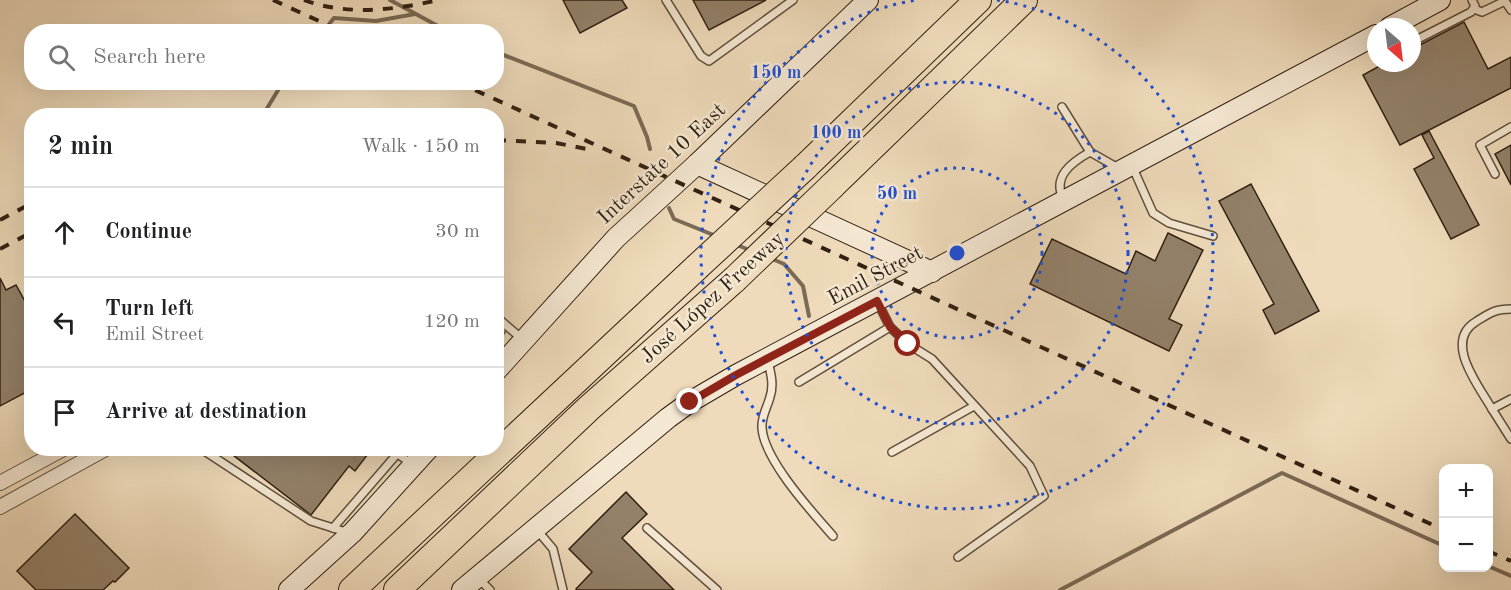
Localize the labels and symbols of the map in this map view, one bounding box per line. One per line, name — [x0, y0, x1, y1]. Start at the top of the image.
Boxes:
north arrow — [1367, 18, 1421, 72]
text: 150 m — [751, 64, 801, 82]
street label: Interstate 10 East — [594, 100, 730, 229]
text: 100 m — [811, 124, 861, 142]
text: 50 m — [877, 185, 917, 203]
street label: José López Freeway — [637, 228, 789, 368]
street label: Emil Street — [825, 243, 927, 310]
centre of rings — [947, 243, 967, 263]
route start — [894, 330, 920, 356]
route end — [676, 388, 702, 414]

